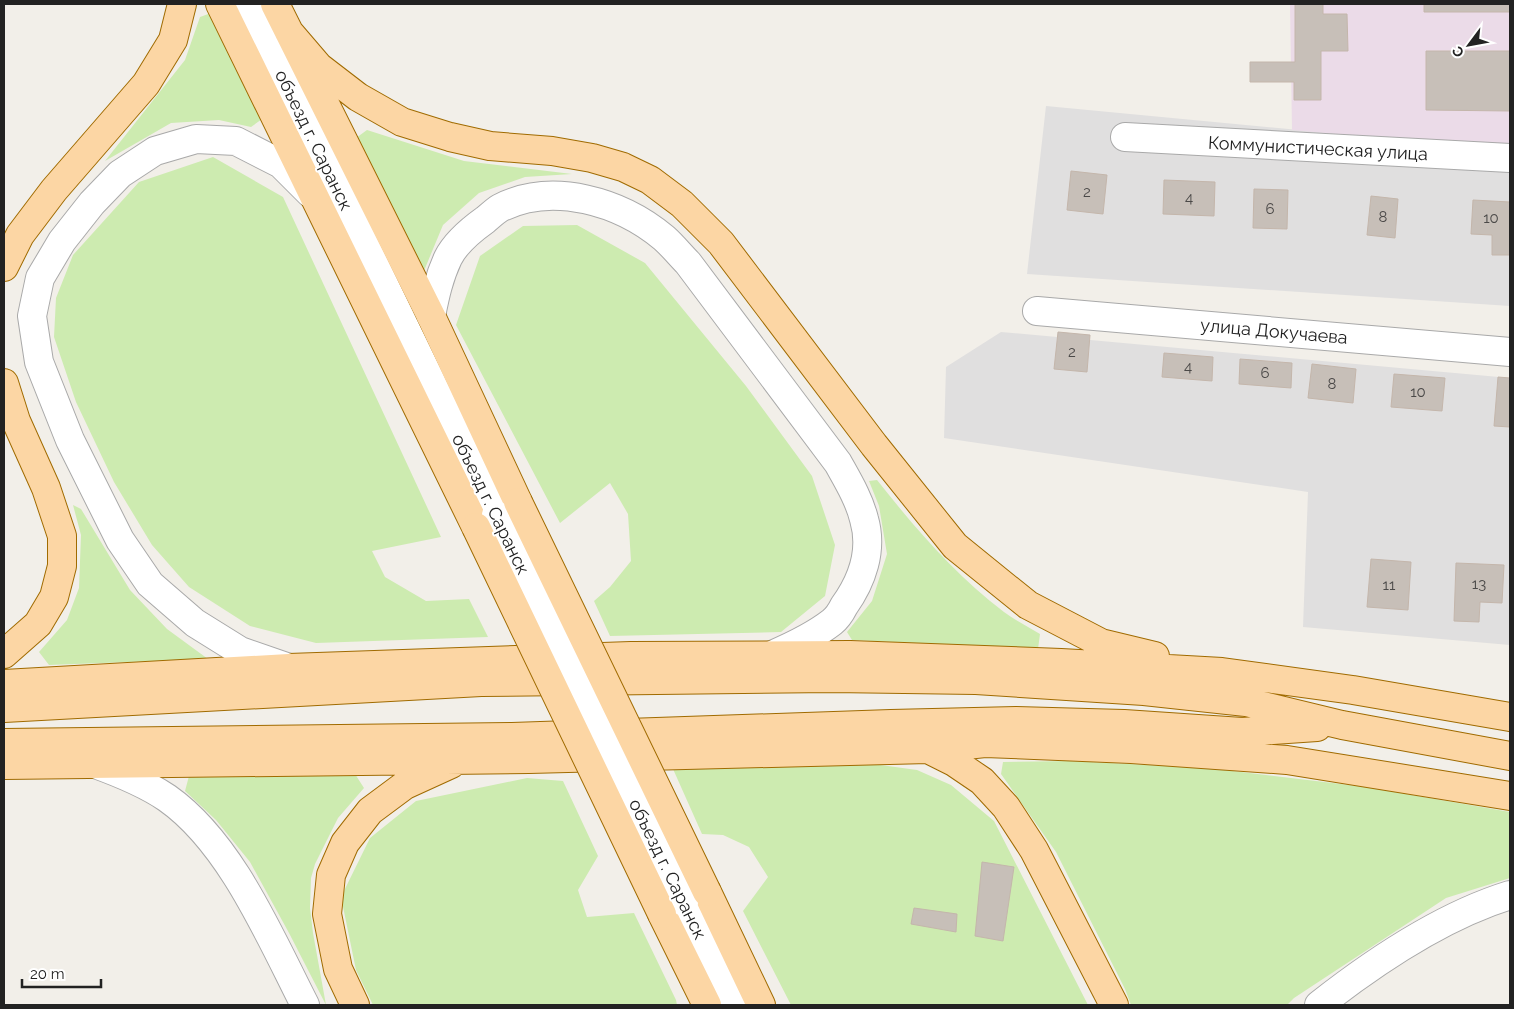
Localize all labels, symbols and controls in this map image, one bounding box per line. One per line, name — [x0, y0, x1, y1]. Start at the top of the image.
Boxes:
north arrow — [1444, 20, 1494, 70]
text: С — [1448, 43, 1467, 60]
street label: объезд г. Саранск — [271, 66, 357, 214]
street label: Коммунистическая улица — [1208, 132, 1428, 164]
house number: 2 — [1083, 183, 1091, 201]
house number: 4 — [1185, 189, 1193, 207]
house number: 6 — [1265, 200, 1275, 218]
house number: 8 — [1379, 208, 1388, 226]
house number: 10 — [1483, 209, 1499, 227]
street label: улица Докучаева — [1199, 314, 1349, 348]
house number: 2 — [1068, 343, 1076, 361]
house number: 4 — [1184, 358, 1192, 376]
house number: 6 — [1260, 364, 1270, 382]
house number: 8 — [1328, 375, 1337, 393]
house number: 10 — [1410, 383, 1426, 401]
street label: объезд г. Саранск — [448, 430, 534, 578]
house number: 13 — [1472, 575, 1486, 593]
house number: 11 — [1383, 576, 1396, 594]
street label: объезд г. Саранск — [625, 795, 711, 943]
scale bar — [22, 956, 101, 988]
text: 20 m — [30, 965, 65, 983]

